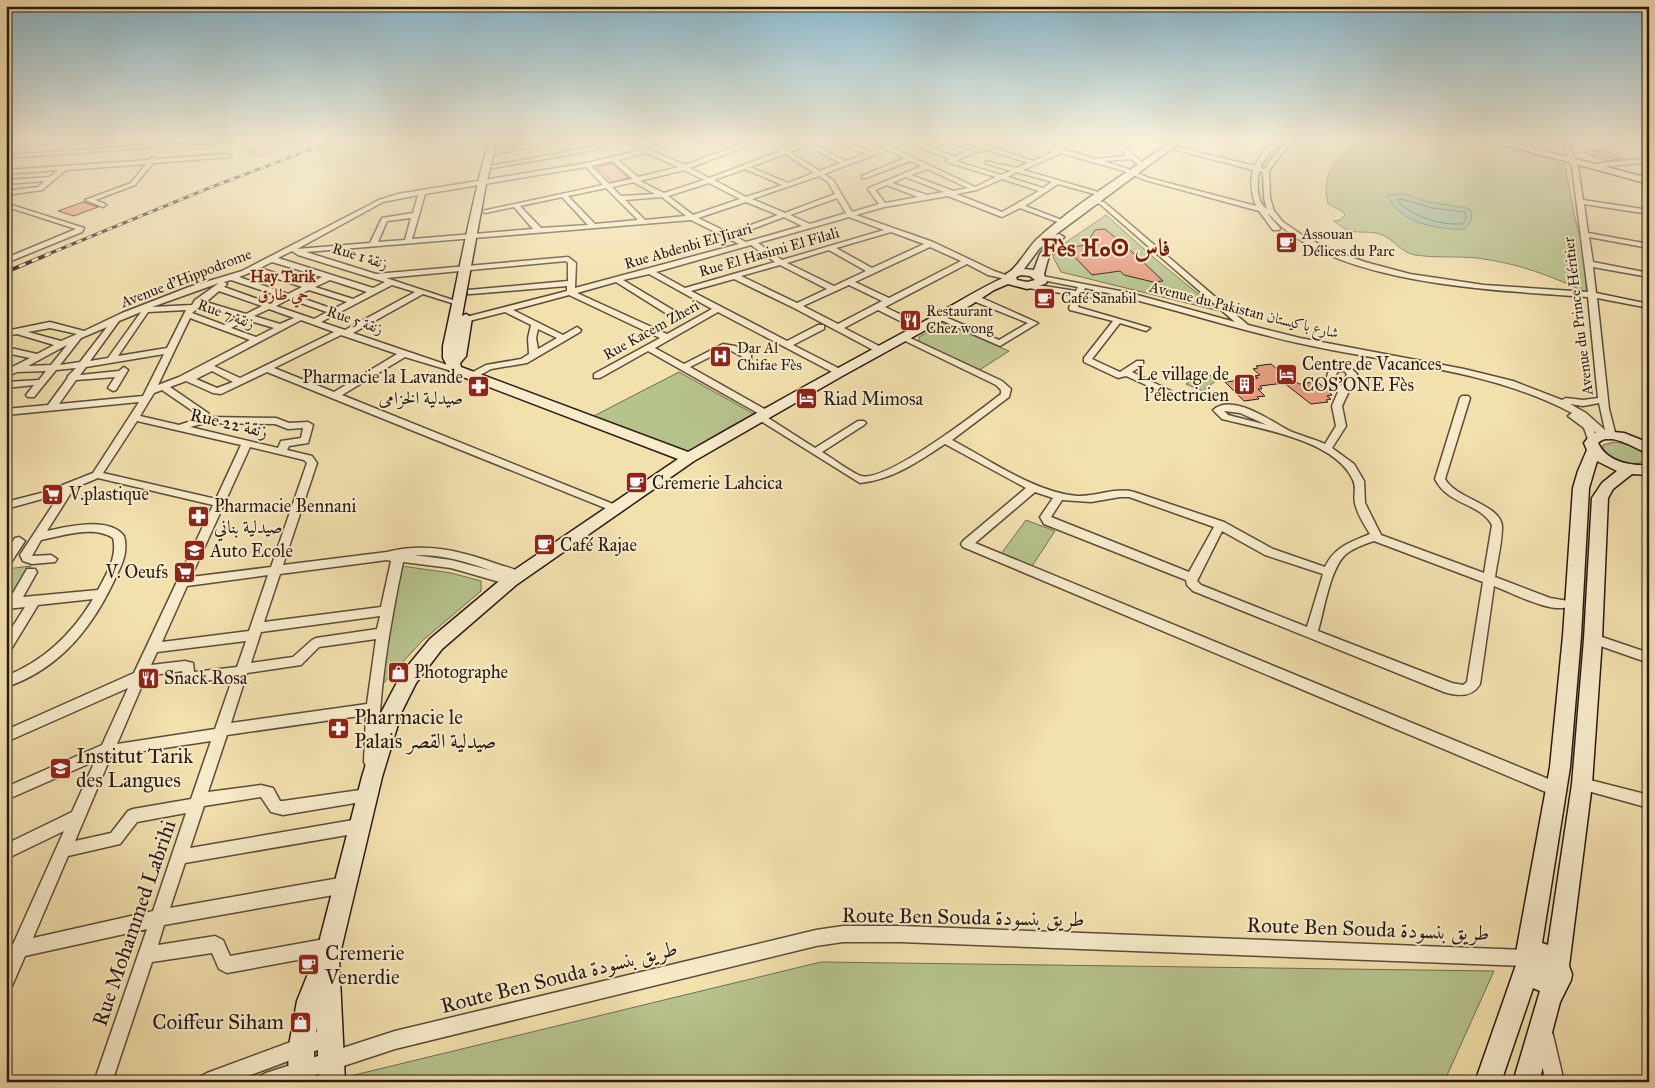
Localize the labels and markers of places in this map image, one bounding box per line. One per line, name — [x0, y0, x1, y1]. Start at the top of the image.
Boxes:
place label: Assouan Délices du Parc — [1301, 225, 1395, 260]
cafe icon: Assouan Délices du Parc — [1274, 231, 1298, 255]
cafe icon: Café Sanabil — [1033, 286, 1057, 310]
place label: Café Sanabil — [1061, 289, 1138, 307]
place label: Restaurant Chez wong — [926, 302, 994, 337]
restaurant icon: Restaurant Chez wong — [898, 308, 922, 332]
place label: Dar Al Chifae Fès — [737, 339, 802, 374]
hospital icon: Dar Al Chifae Fès — [709, 345, 733, 369]
place label: Centre de Vacances COS’ONE Fès — [1302, 353, 1442, 396]
hotel icon: Centre de Vacances COS’ONE Fès — [1274, 362, 1298, 386]
place label: Le village de l'électricien — [1137, 363, 1229, 406]
place label: Pharmacie la Lavande صيدلية الخزامى — [302, 366, 463, 410]
building icon: Le village de l'électricien — [1233, 372, 1257, 396]
pharmacy icon: Pharmacie la Lavande صيدلية الخزامى — [467, 375, 491, 399]
hotel icon: Riad Mimosa — [795, 387, 819, 411]
place label: Riad Mimosa — [823, 388, 923, 410]
cafe icon: Cremerie Lahcica — [624, 471, 648, 495]
place label: Cremerie Lahcica — [652, 472, 783, 494]
supermarket icon: V.plastique — [41, 482, 65, 506]
place label: V.plastique — [68, 483, 149, 506]
place label: Pharmacie Bennani صيدلية بناني — [214, 495, 356, 542]
pharmacy icon: Pharmacie Bennani صيدلية بناني — [186, 504, 210, 528]
cafe icon: Café Rajae — [532, 533, 556, 557]
place label: Café Rajae — [560, 534, 637, 556]
school or university icon: Auto Ecole — [182, 539, 206, 563]
place label: Auto Ecole — [209, 540, 293, 562]
supermarket icon: V. Oeufs — [172, 560, 196, 584]
place label: V. Oeufs — [105, 561, 168, 583]
shop icon: Photographe — [386, 660, 410, 684]
place label: Photographe — [414, 661, 508, 684]
restaurant icon: Snack Rosa — [136, 666, 160, 690]
place label: Snack Rosa — [164, 667, 248, 689]
place label: Pharmacie le Palais صيدلية القصر — [354, 704, 496, 755]
pharmacy icon: Pharmacie le Palais صيدلية القصر — [326, 717, 350, 741]
place label: Institut Tarik des Langues — [76, 743, 193, 793]
school or university icon: Institut Tarik des Langues — [48, 756, 72, 780]
place label: Cremerie Venerdie — [324, 940, 405, 990]
cafe icon: Cremerie Venerdie — [297, 953, 321, 977]
place label: Coiffeur Siham — [152, 1009, 284, 1035]
shop icon: Coiffeur Siham — [288, 1010, 312, 1034]

